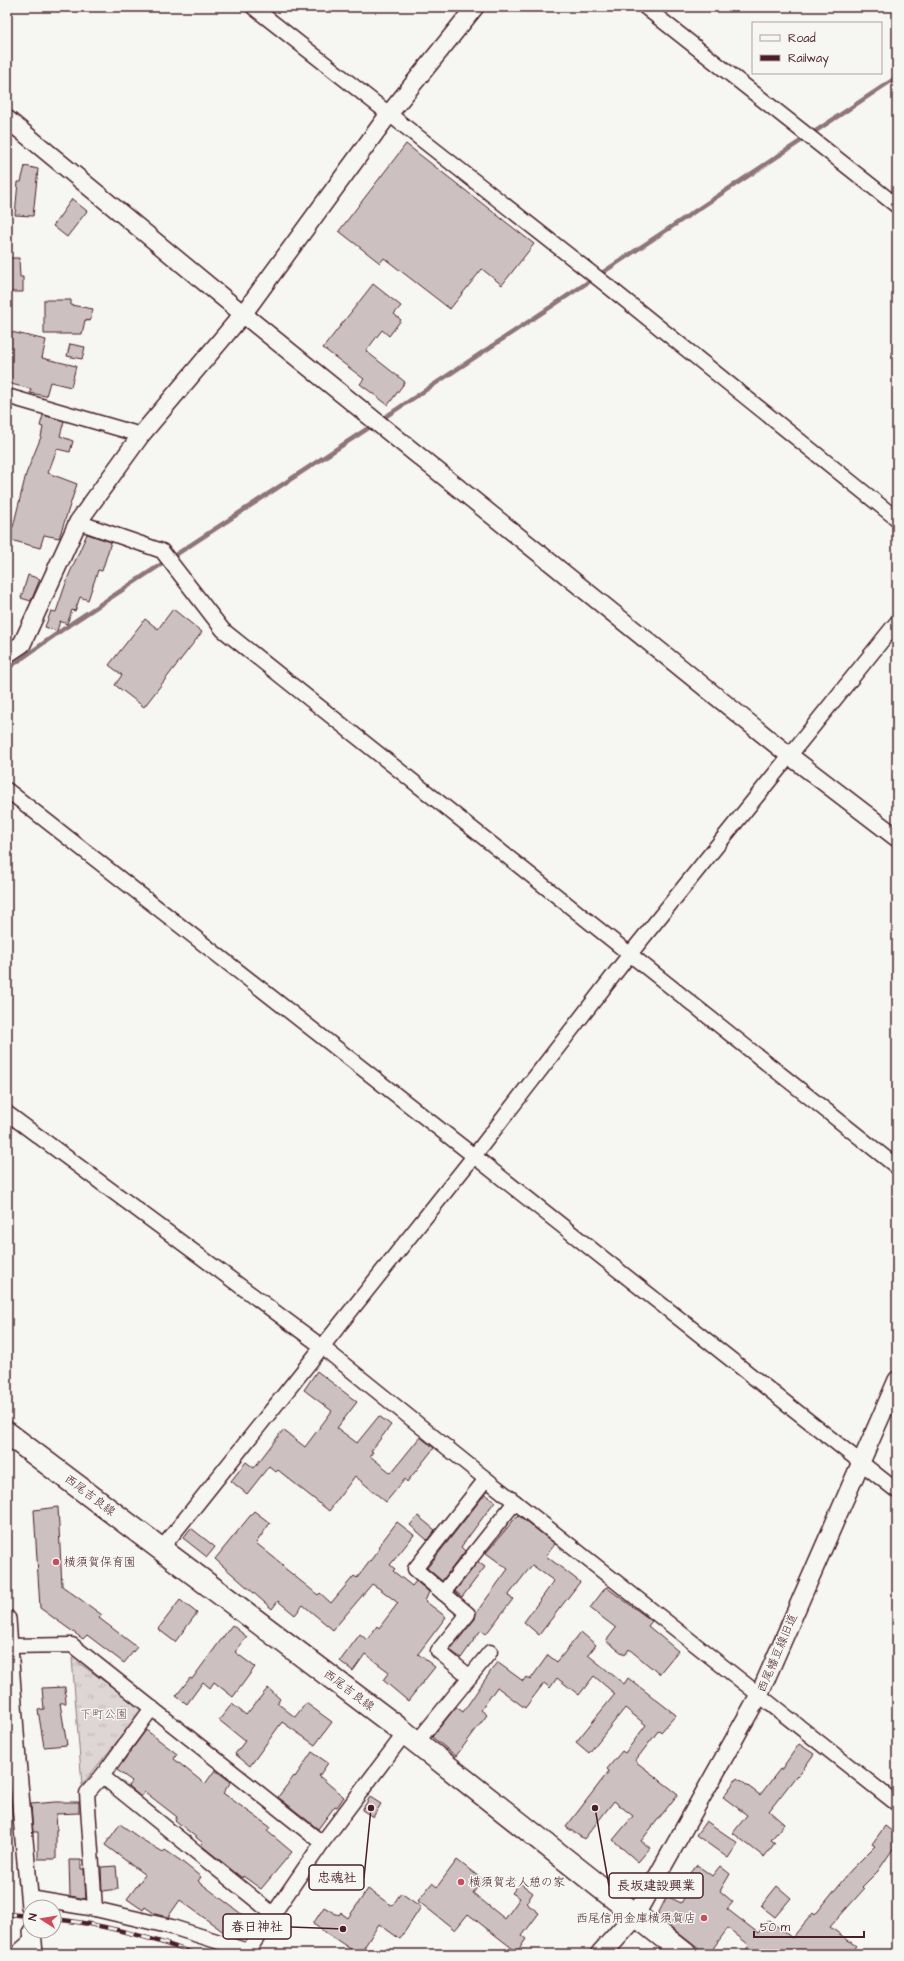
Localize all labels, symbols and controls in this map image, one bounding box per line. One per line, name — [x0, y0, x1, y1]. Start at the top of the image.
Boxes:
legend — [752, 22, 882, 74]
text: Road — [788, 30, 816, 47]
text: Railway — [788, 50, 829, 68]
street label: 西尾吉良線 — [61, 1471, 119, 1520]
place label: 横須賀保育園 — [64, 1554, 136, 1571]
marker: 横須賀保育園 — [51, 1557, 61, 1567]
street label: 西尾幡豆線旧道 — [753, 1611, 802, 1695]
street label: 西尾吉良線 — [320, 1666, 378, 1715]
park label: 下町公園 — [80, 1706, 128, 1723]
callout: 忠魂社 — [309, 1865, 364, 1890]
text: 忠魂社 — [317, 1869, 357, 1887]
callout: 長坂建設興業 — [609, 1873, 703, 1898]
place label: 横須賀老人憩の家 — [469, 1874, 565, 1891]
marker: 横須賀老人憩の家 — [456, 1877, 466, 1887]
text: 長坂建設興業 — [617, 1877, 695, 1895]
north arrow — [22, 1899, 62, 1939]
place label: 西尾信用金庫横須賀店 — [576, 1910, 696, 1927]
text: N — [25, 1912, 41, 1922]
marker: 西尾信用金庫横須賀店 — [699, 1913, 709, 1923]
scale bar — [754, 1913, 864, 1939]
callout: 春日神社 — [223, 1914, 291, 1939]
text: 春日神社 — [231, 1918, 283, 1936]
text: 50 m — [760, 1919, 791, 1936]

